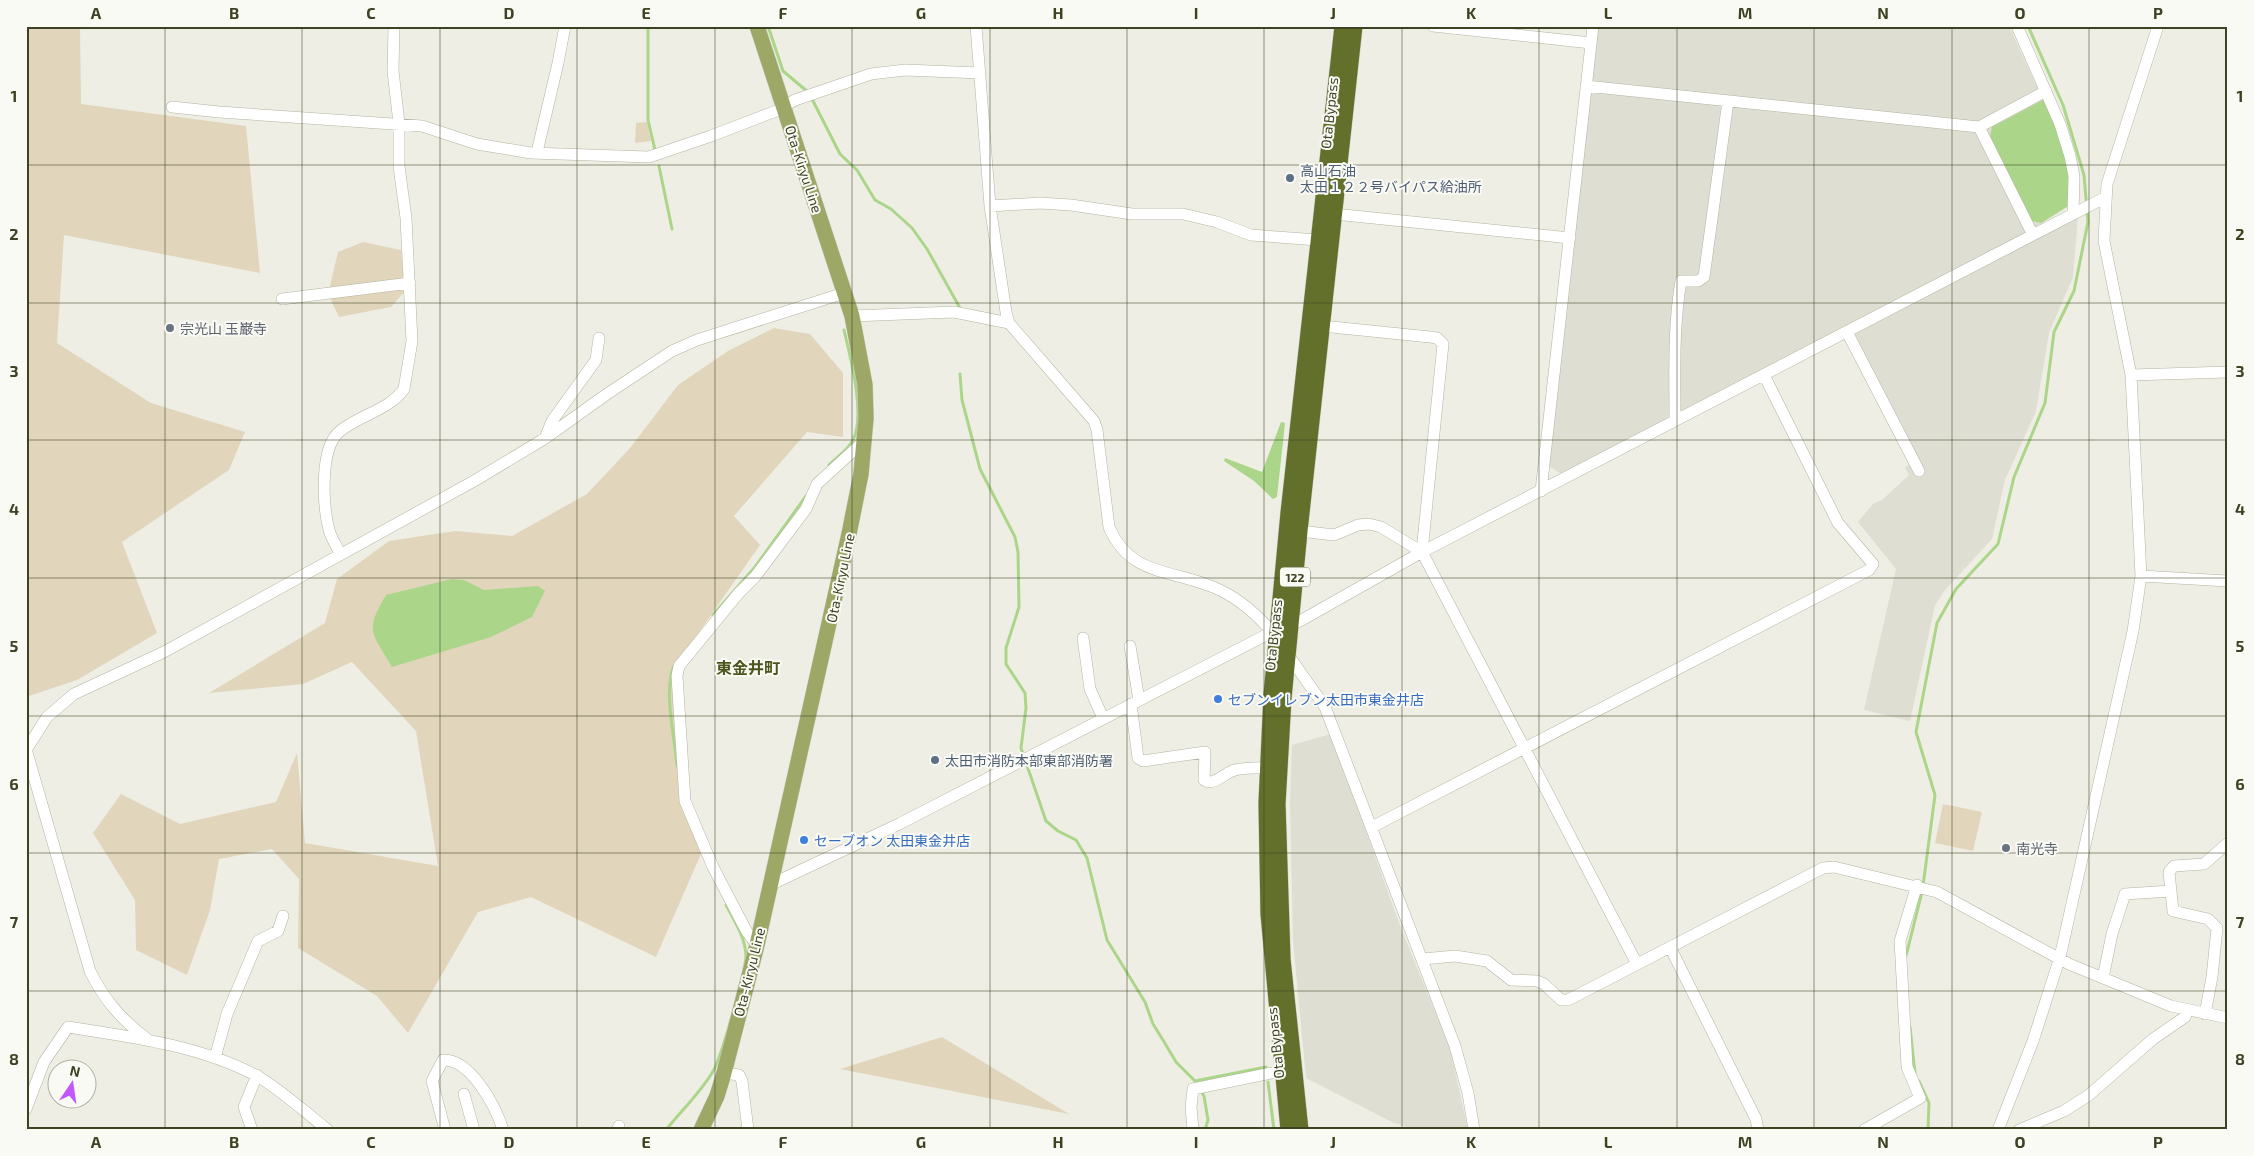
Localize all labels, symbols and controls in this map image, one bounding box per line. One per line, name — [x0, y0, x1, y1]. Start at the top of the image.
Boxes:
text: A — [91, 3, 102, 22]
text: B — [229, 3, 239, 22]
text: C — [366, 3, 376, 22]
text: D — [504, 3, 515, 22]
text: E — [641, 3, 651, 22]
text: F — [779, 3, 788, 22]
text: G — [916, 3, 926, 22]
text: H — [1052, 3, 1064, 22]
text: I — [1194, 3, 1198, 22]
text: J — [1330, 3, 1336, 22]
text: K — [1466, 3, 1477, 22]
text: L — [1604, 3, 1613, 22]
text: M — [1738, 3, 1752, 22]
text: N — [1877, 3, 1889, 22]
text: O — [2014, 3, 2026, 22]
text: P — [2153, 3, 2163, 22]
street label: Ota Bypass — [1317, 76, 1341, 150]
text: 1 — [11, 86, 17, 105]
text: 1 — [2237, 86, 2243, 105]
street label: Ota-Kiryu Line — [782, 123, 826, 215]
place label: 高山石油 太田１２２号バイパス給油所 — [1300, 162, 1482, 195]
marker: 高山石油 太田１２２号バイパス給油所 — [1284, 172, 1296, 184]
text: 2 — [9, 224, 19, 243]
text: 2 — [2235, 224, 2245, 243]
place label: 宗光山 玉巌寺 — [180, 320, 267, 337]
marker: 宗光山 玉巌寺 — [164, 322, 176, 334]
text: 3 — [9, 361, 19, 380]
text: 3 — [2235, 361, 2245, 380]
text: 4 — [9, 499, 19, 518]
text: 4 — [2235, 499, 2245, 518]
street label: Ota-Kiryu Line — [822, 532, 858, 624]
road number: 122 — [1280, 568, 1310, 586]
street label: Ota Bypass — [1261, 598, 1285, 672]
text: 5 — [10, 636, 19, 655]
text: 5 — [2236, 636, 2245, 655]
district label: 東金井町 — [716, 658, 780, 677]
place label: セブンイレブン太田市東金井店 — [1228, 691, 1424, 708]
marker: セブンイレブン太田市東金井店 — [1212, 693, 1224, 705]
place label: 太田市消防本部東部消防署 — [945, 752, 1113, 769]
marker: 太田市消防本部東部消防署 — [929, 754, 941, 766]
text: 6 — [9, 774, 19, 793]
text: 6 — [2235, 774, 2245, 793]
place label: セーブオン 太田東金井店 — [814, 832, 970, 849]
marker: セーブオン 太田東金井店 — [798, 834, 810, 846]
place label: 南光寺 — [2016, 840, 2058, 857]
marker: 南光寺 — [2000, 842, 2012, 854]
text: 7 — [10, 912, 19, 931]
text: 7 — [2236, 912, 2245, 931]
street label: Ota-Kiryu Line — [730, 926, 768, 1018]
street label: Ota Bypass — [1263, 1006, 1287, 1080]
text: 8 — [9, 1049, 19, 1068]
text: 8 — [2235, 1049, 2245, 1068]
north arrow — [48, 1058, 98, 1108]
text: N — [68, 1061, 82, 1080]
text: A — [91, 1132, 102, 1151]
text: B — [229, 1132, 239, 1151]
text: C — [366, 1132, 376, 1151]
text: D — [504, 1132, 515, 1151]
text: E — [641, 1132, 651, 1151]
text: F — [779, 1132, 788, 1151]
text: G — [916, 1132, 926, 1151]
text: H — [1052, 1132, 1064, 1151]
text: I — [1194, 1132, 1198, 1151]
text: J — [1330, 1132, 1336, 1151]
text: K — [1466, 1132, 1477, 1151]
text: L — [1604, 1132, 1613, 1151]
text: M — [1738, 1132, 1752, 1151]
text: N — [1877, 1132, 1889, 1151]
text: O — [2014, 1132, 2026, 1151]
text: P — [2153, 1132, 2163, 1151]

